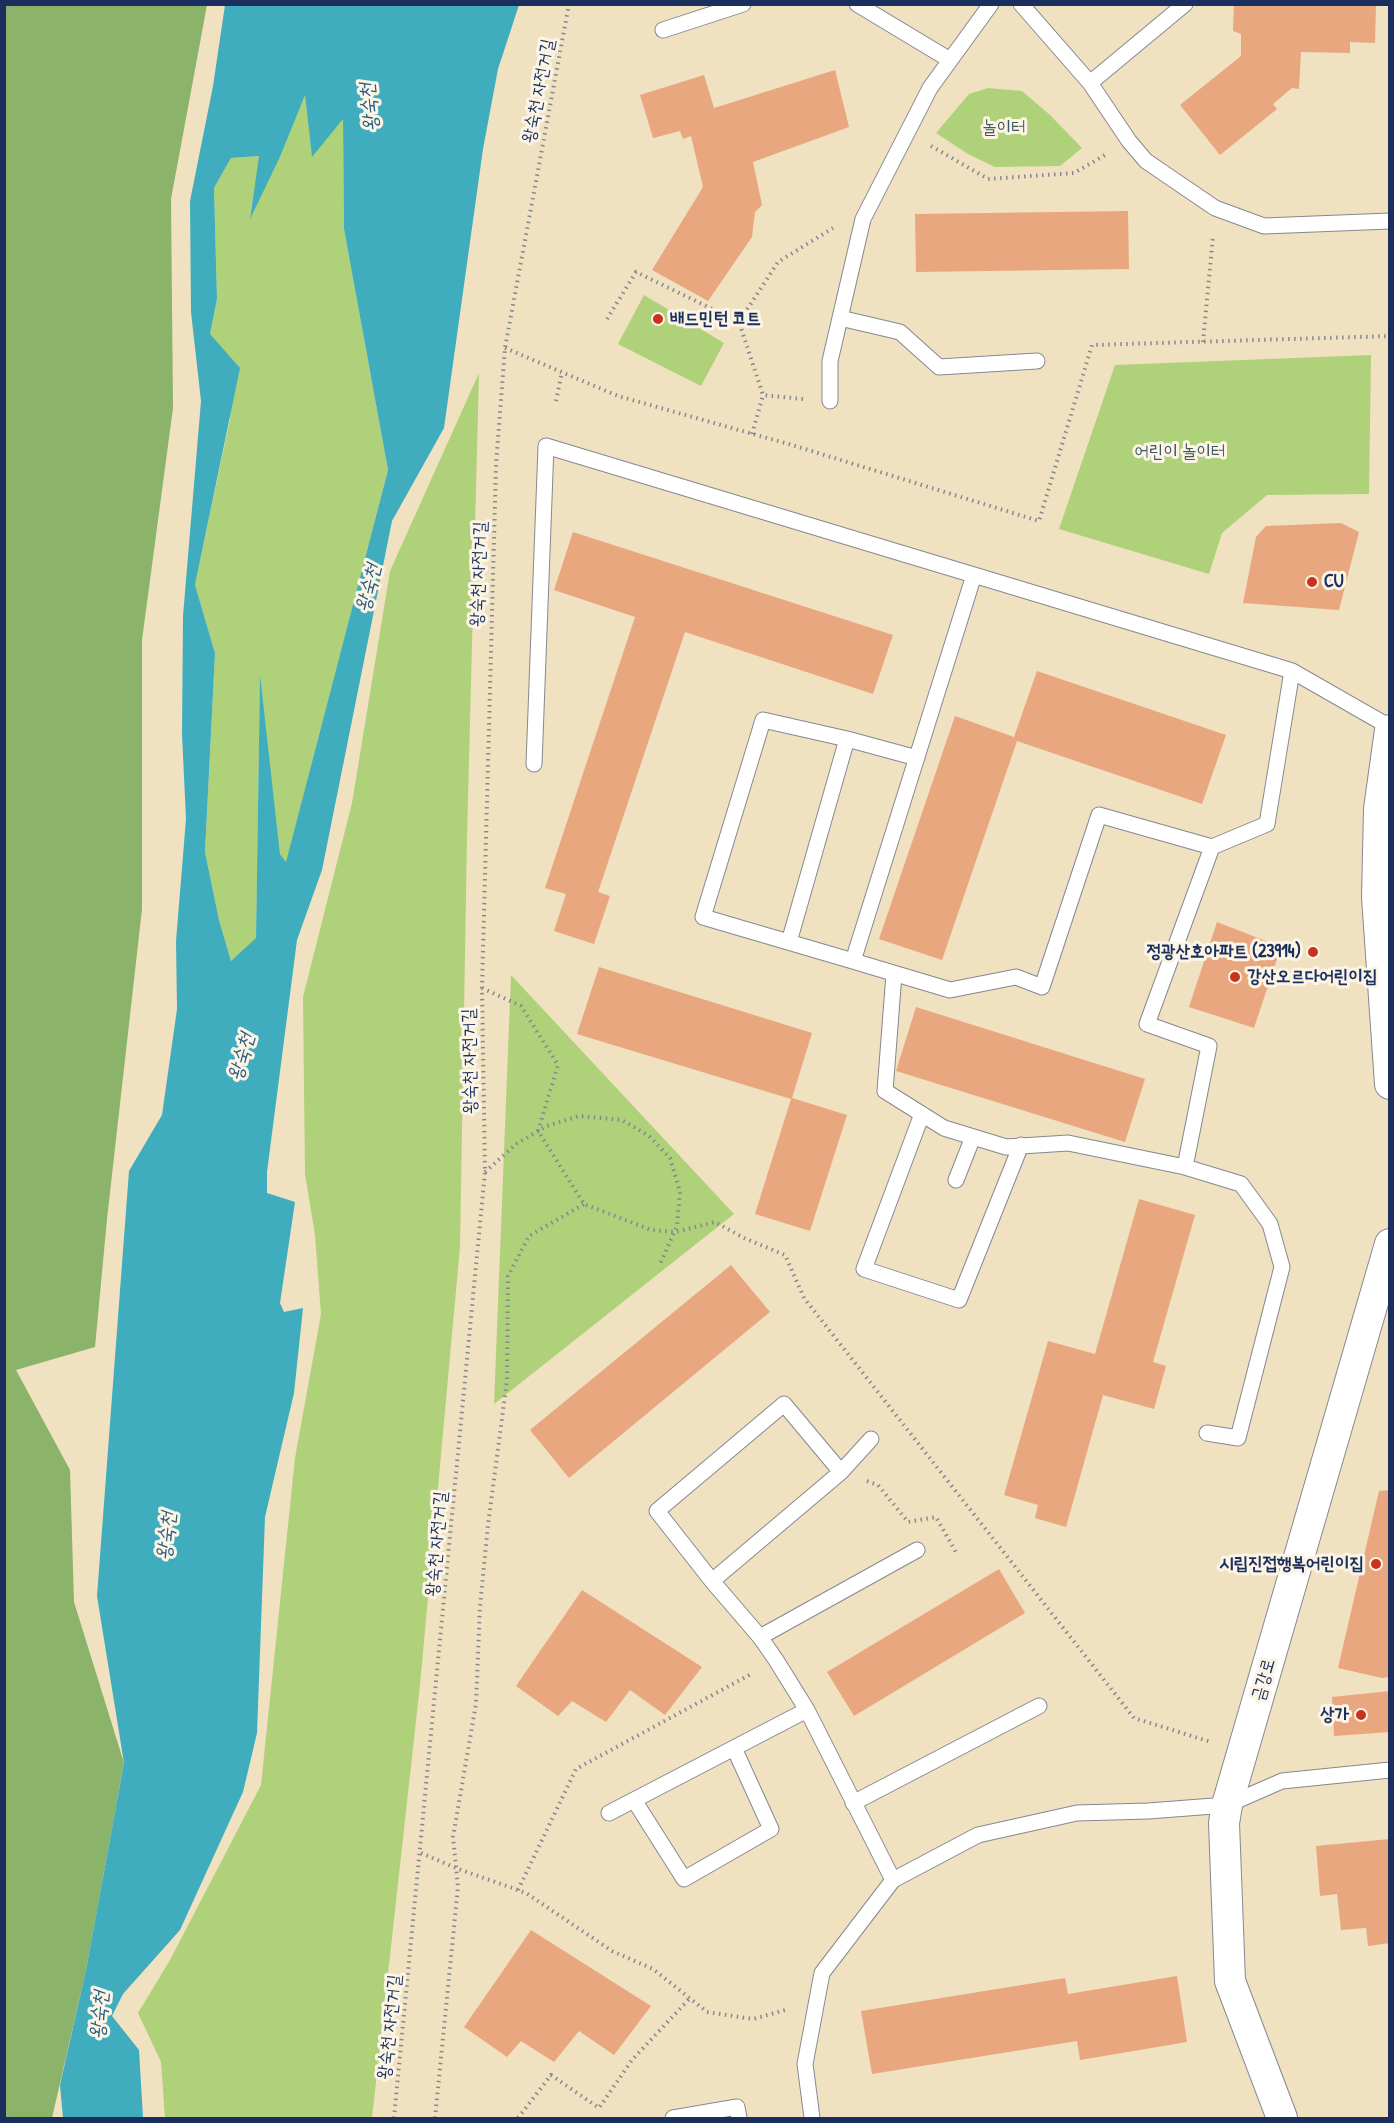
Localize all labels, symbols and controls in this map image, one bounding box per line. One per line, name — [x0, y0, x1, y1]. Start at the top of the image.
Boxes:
street label: 왕숙천 자전거길 — [518, 37, 560, 145]
water label: 왕숙천 — [356, 82, 384, 132]
park label: 놀이터 — [982, 117, 1026, 139]
place label: 배드민턴 코트 — [670, 308, 761, 330]
marker: 배드민턴 코트 — [651, 312, 665, 326]
park label: 어린이 놀이터 — [1134, 441, 1226, 463]
street label: 왕숙천 자전거길 — [466, 521, 492, 627]
water label: 왕숙천 — [352, 562, 386, 614]
place label: CU — [1324, 571, 1344, 593]
marker: CU — [1305, 575, 1319, 589]
place label: 정광산호아파트 (23914) — [1147, 941, 1301, 963]
marker: 정광산호아파트 (23914) — [1306, 945, 1320, 959]
place label: 강산오르다어린이집 — [1247, 966, 1377, 988]
marker: 강산오르다어린이집 — [1228, 970, 1242, 984]
street label: 왕숙천 자전거길 — [458, 1008, 482, 1114]
water label: 왕숙천 — [224, 1030, 260, 1084]
street label: 왕숙천 자전거길 — [422, 1490, 452, 1598]
water label: 왕숙천 — [153, 1511, 181, 1561]
place label: 시립진접행복어린이집 — [1219, 1553, 1364, 1575]
marker: 시립진접행복어린이집 — [1369, 1557, 1383, 1571]
street label: 금강로 — [1248, 1656, 1280, 1704]
place label: 상가 — [1320, 1704, 1349, 1726]
marker: 상가 — [1354, 1708, 1368, 1722]
street label: 왕숙천 자전거길 — [374, 1973, 406, 2081]
water label: 왕숙천 — [86, 1990, 114, 2040]

